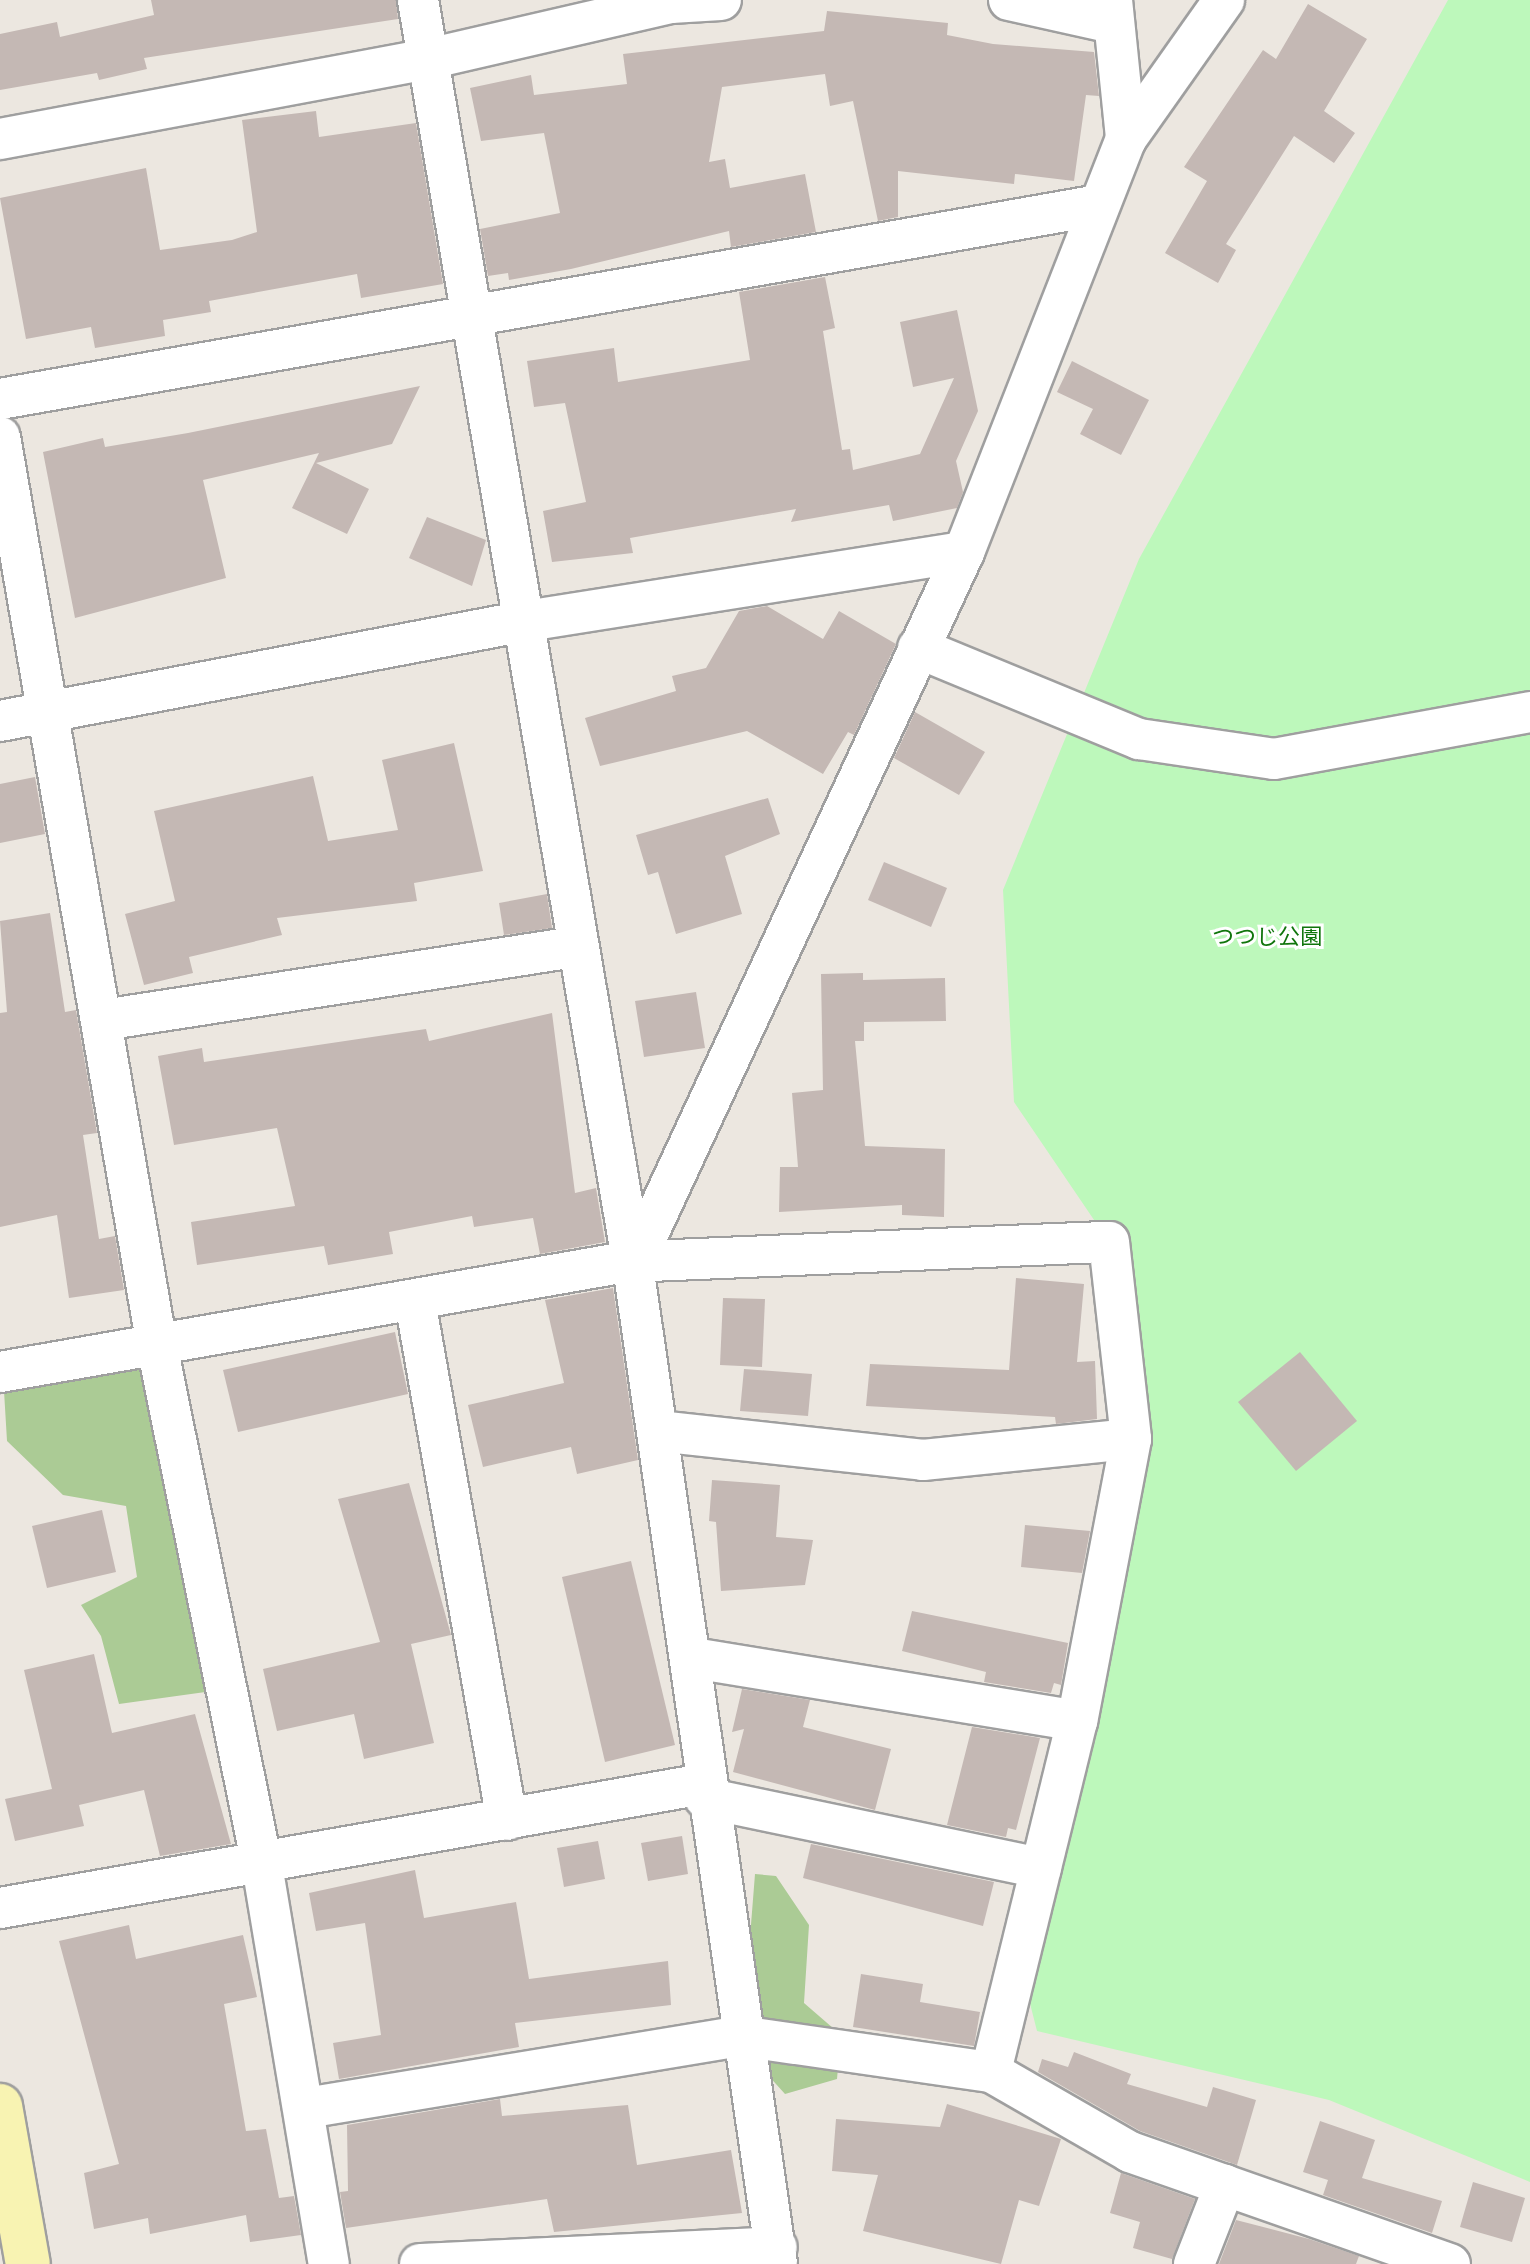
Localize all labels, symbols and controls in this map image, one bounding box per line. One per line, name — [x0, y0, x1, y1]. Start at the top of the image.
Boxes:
park label: つつじ公園 — [1212, 924, 1322, 950]

